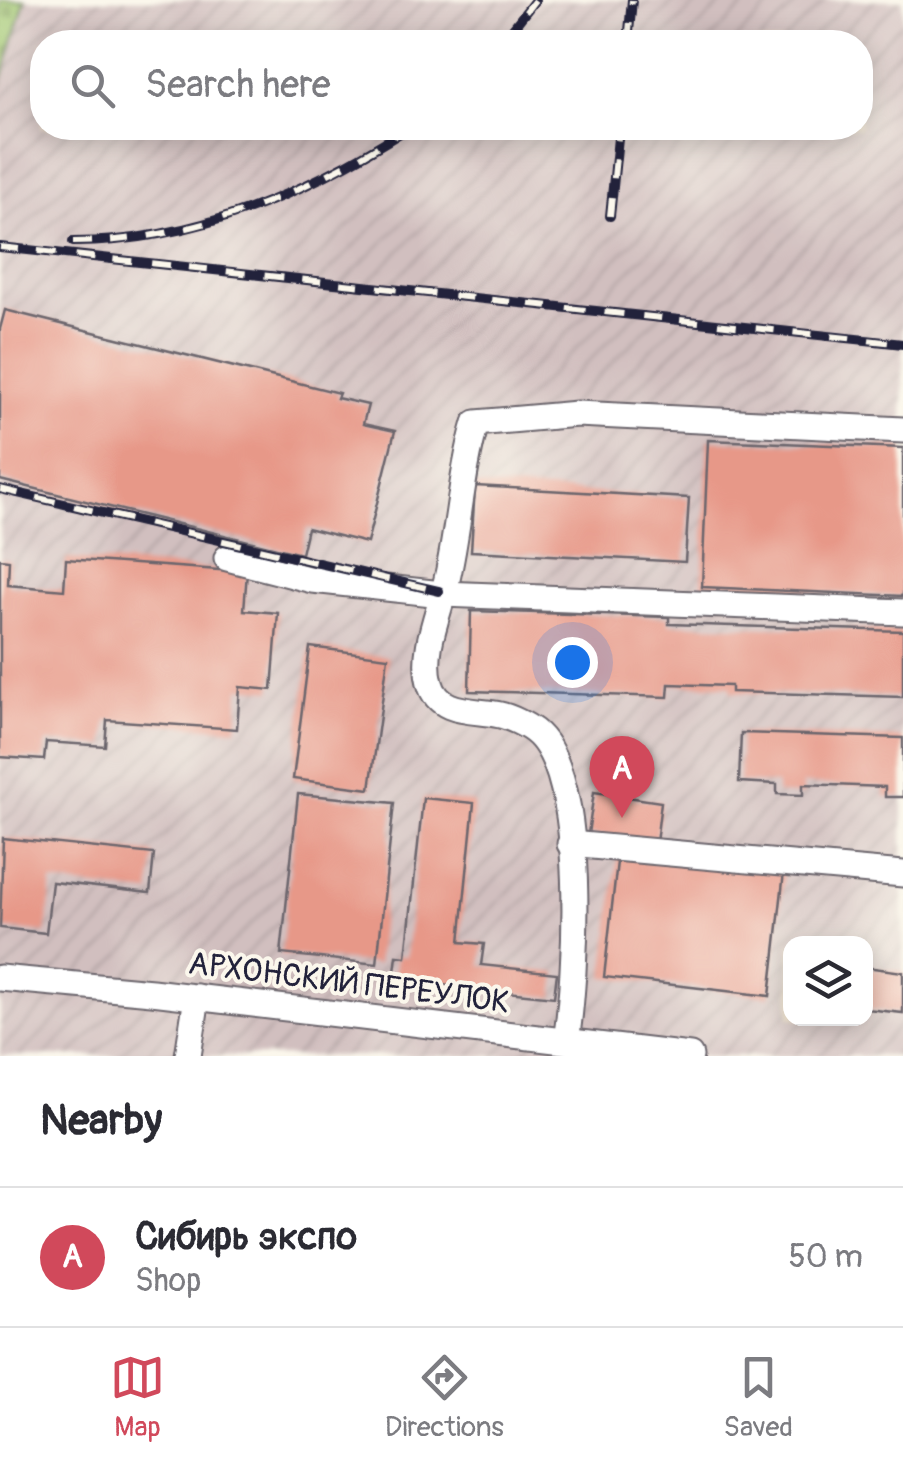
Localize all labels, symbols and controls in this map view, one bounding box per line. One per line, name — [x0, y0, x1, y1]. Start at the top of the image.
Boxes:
search box — [30, 30, 873, 140]
icon: search — [65, 58, 120, 113]
text: Search here — [145, 61, 331, 109]
your location — [547, 637, 598, 688]
pin: A — [590, 736, 654, 818]
map controls — [783, 936, 873, 1026]
button: layers — [783, 936, 873, 1026]
street label: АРХОНСКИЙ ПЕРЕУЛОК — [186, 943, 512, 1023]
text: Nearby — [40, 1095, 162, 1147]
text: Сибирь экспо — [135, 1213, 357, 1261]
text: A — [62, 1237, 83, 1277]
text: 50 m — [788, 1237, 863, 1277]
text: Shop — [135, 1261, 201, 1301]
tab: Map — [110, 1350, 165, 1445]
tab: Directions — [385, 1350, 504, 1445]
tab: Saved — [724, 1350, 793, 1445]

